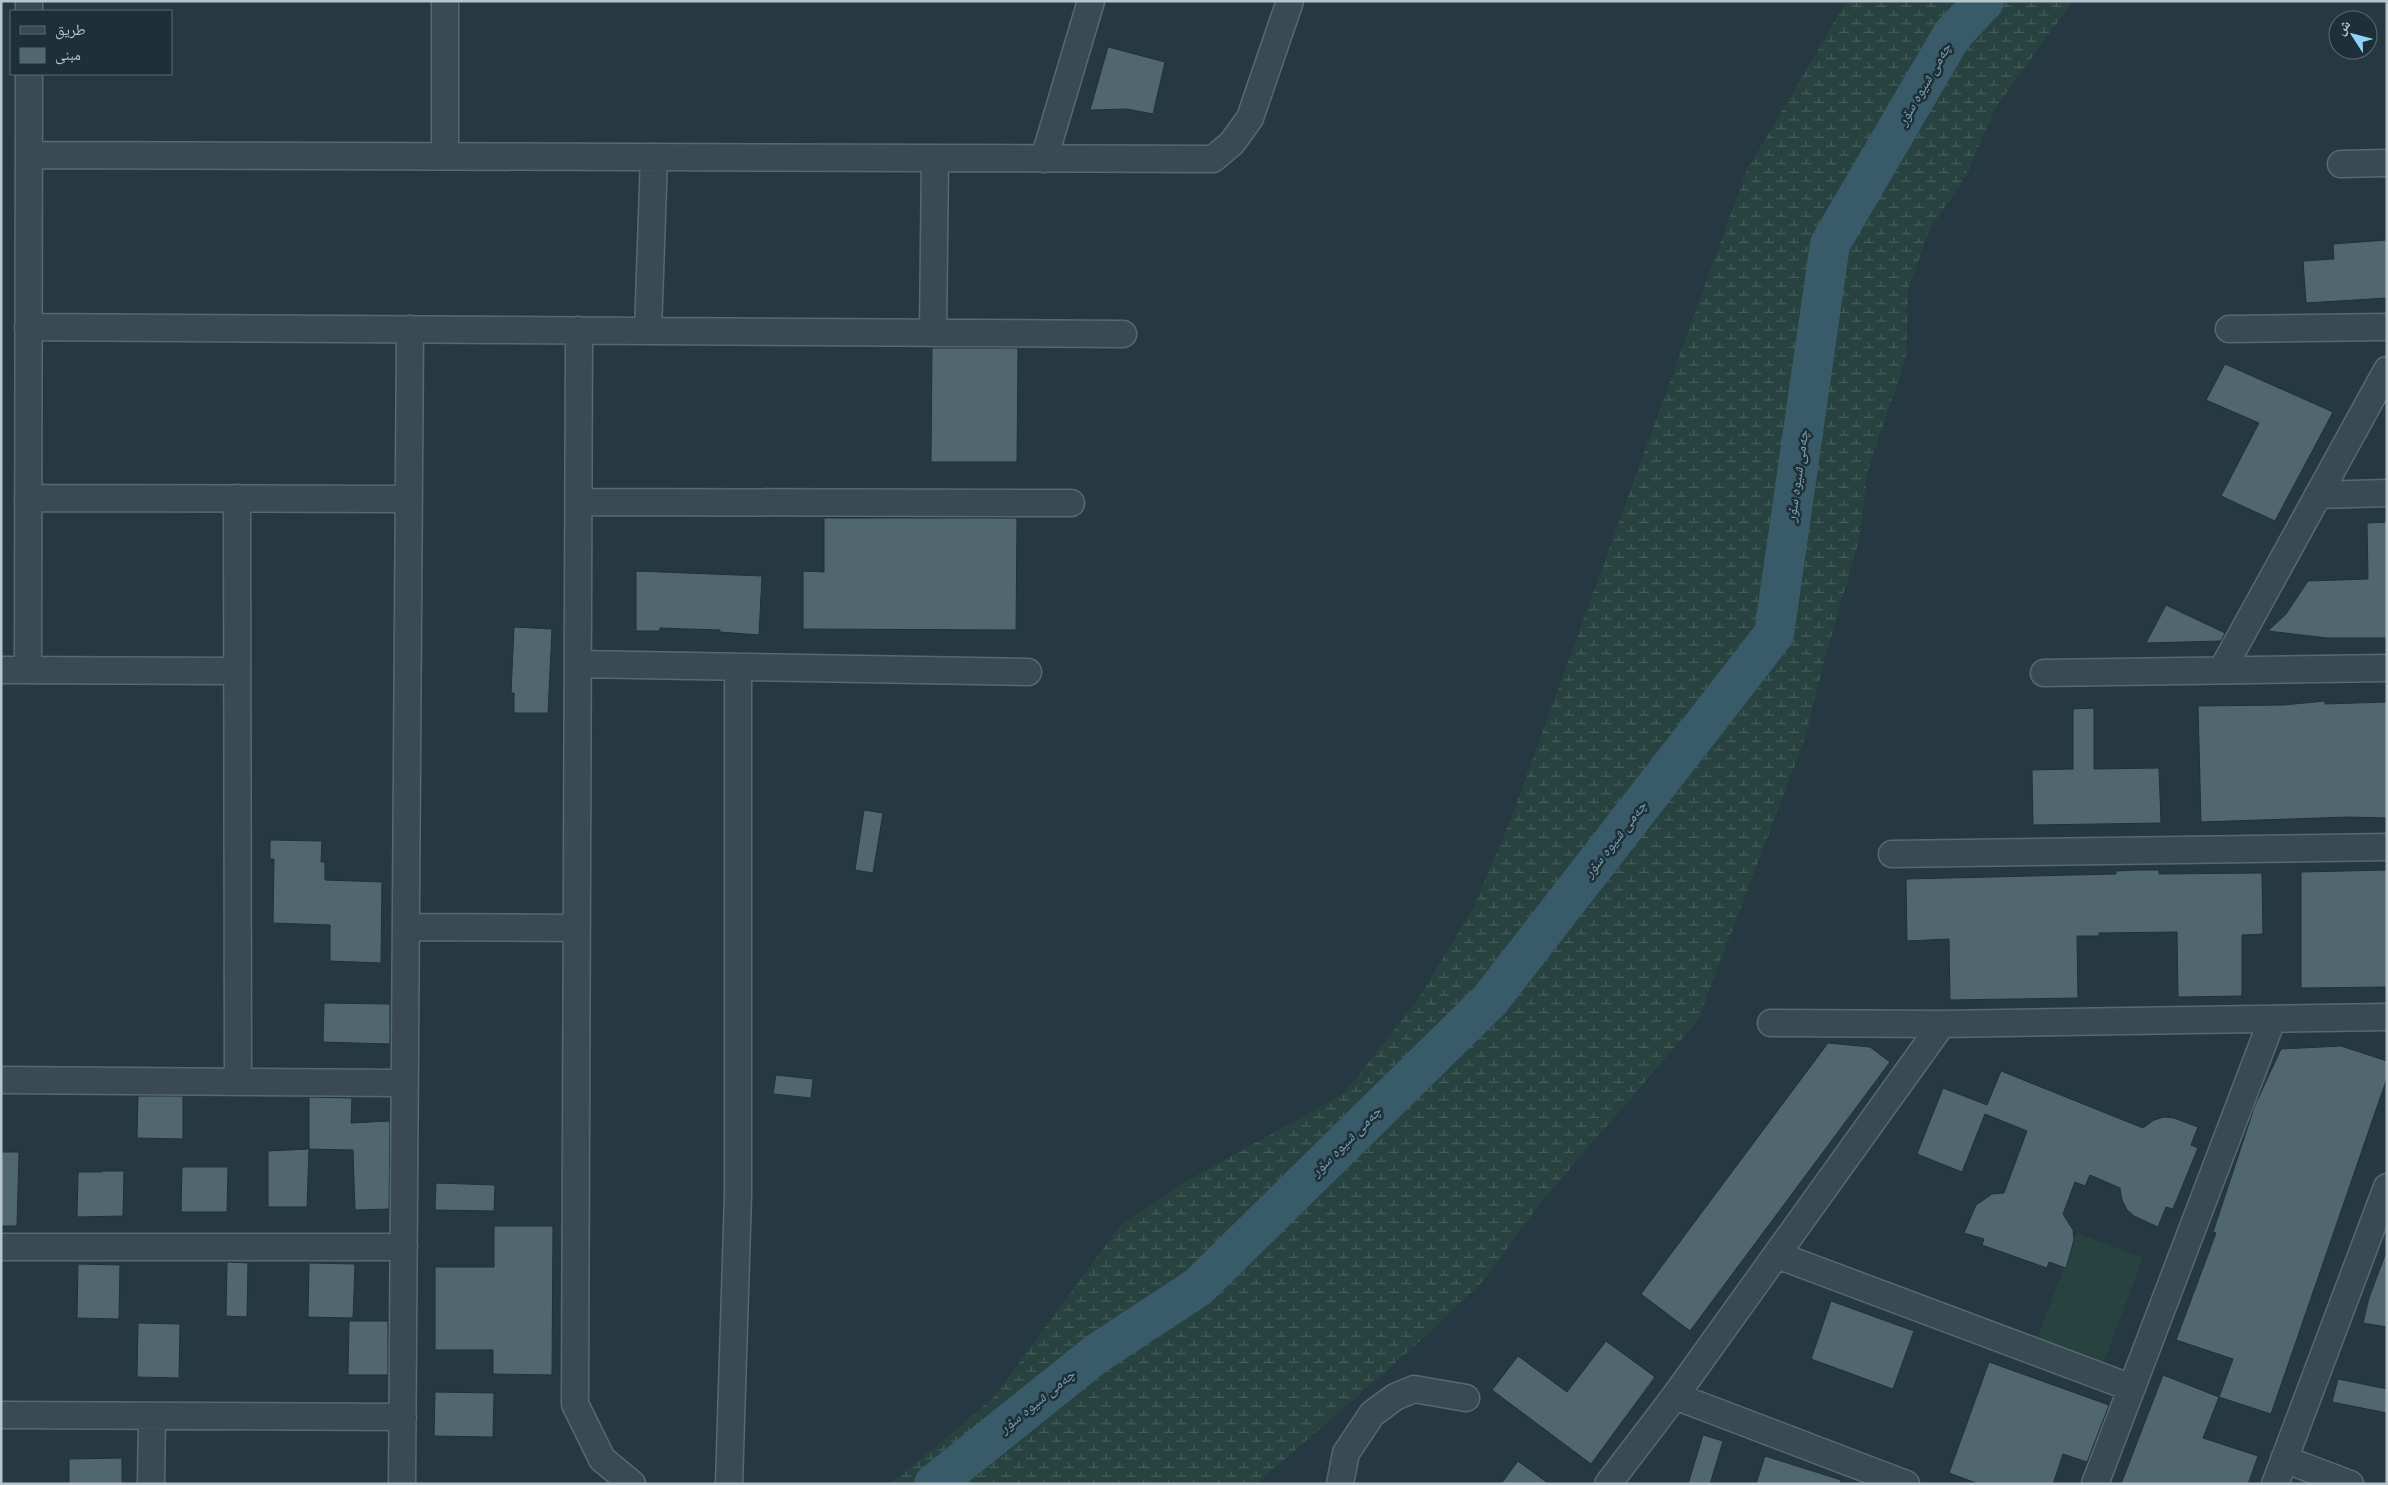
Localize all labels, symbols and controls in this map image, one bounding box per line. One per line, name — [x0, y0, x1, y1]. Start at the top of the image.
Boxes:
legend — [10, 10, 172, 75]
north arrow — [2328, 10, 2378, 60]
text: ش — [2331, 16, 2354, 39]
text: طريق — [55, 20, 86, 40]
water label: چەمی شیوە سۆر — [1892, 39, 1955, 129]
text: مبنى — [55, 45, 81, 65]
water label: چەمی شیوە سۆر — [1781, 428, 1812, 524]
water label: چەمی شیوە سۆر — [1578, 796, 1651, 882]
water label: چەمی شیوە سۆر — [1305, 1101, 1385, 1181]
water label: چەمی شیوە سۆر — [994, 1364, 1079, 1438]

